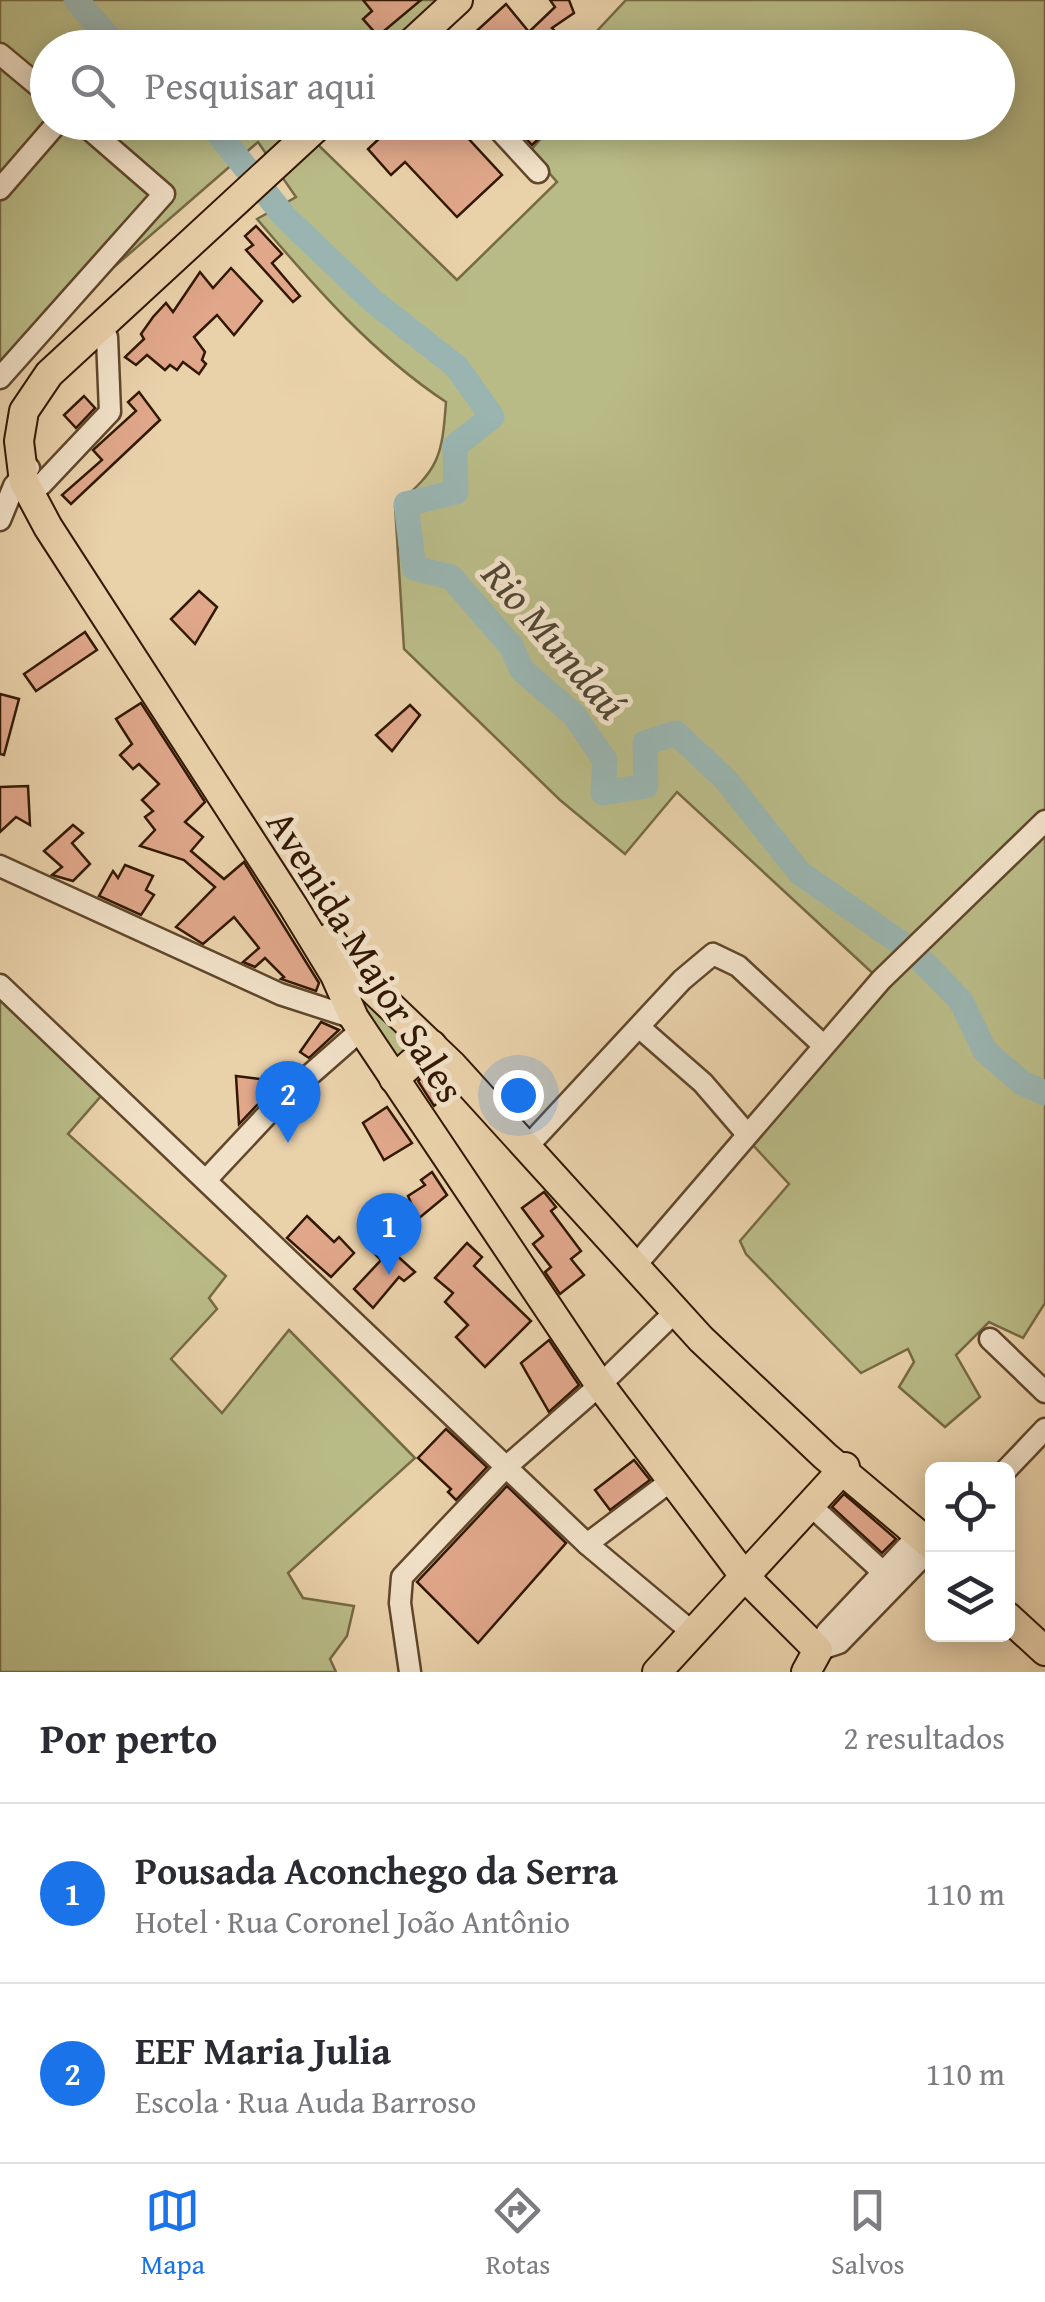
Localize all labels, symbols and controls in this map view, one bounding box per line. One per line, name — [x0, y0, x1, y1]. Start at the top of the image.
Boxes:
search box — [30, 30, 1015, 140]
text: Pesquisar aqui — [145, 57, 376, 113]
icon: search — [65, 58, 120, 113]
water label: Rio Mundaú — [468, 544, 642, 732]
street label: Avenida Major Sales — [253, 798, 480, 1114]
pin: 2 — [256, 1060, 320, 1143]
your location — [493, 1070, 544, 1121]
pin: 1 — [356, 1192, 422, 1275]
map controls — [925, 1462, 1015, 1642]
button: locate — [925, 1462, 1015, 1552]
button: layers — [925, 1552, 1015, 1642]
text: Por perto — [40, 1707, 217, 1768]
text: 2 resultados — [843, 1714, 1005, 1761]
text: Pousada Aconchego da Serra — [135, 1842, 618, 1898]
text: 1 — [64, 1870, 81, 1917]
text: 110 m — [926, 1870, 1005, 1917]
text: Hotel · Rua Coronel João Antônio — [135, 1898, 570, 1945]
text: EEF Maria Julia — [135, 2022, 391, 2078]
text: 2 — [64, 2050, 81, 2097]
text: 110 m — [926, 2050, 1005, 2097]
text: Escola · Rua Auda Barroso — [135, 2078, 476, 2125]
tab: Mapa — [140, 2183, 205, 2284]
tab: Rotas — [486, 2183, 550, 2284]
tab: Salvos — [831, 2183, 905, 2284]

